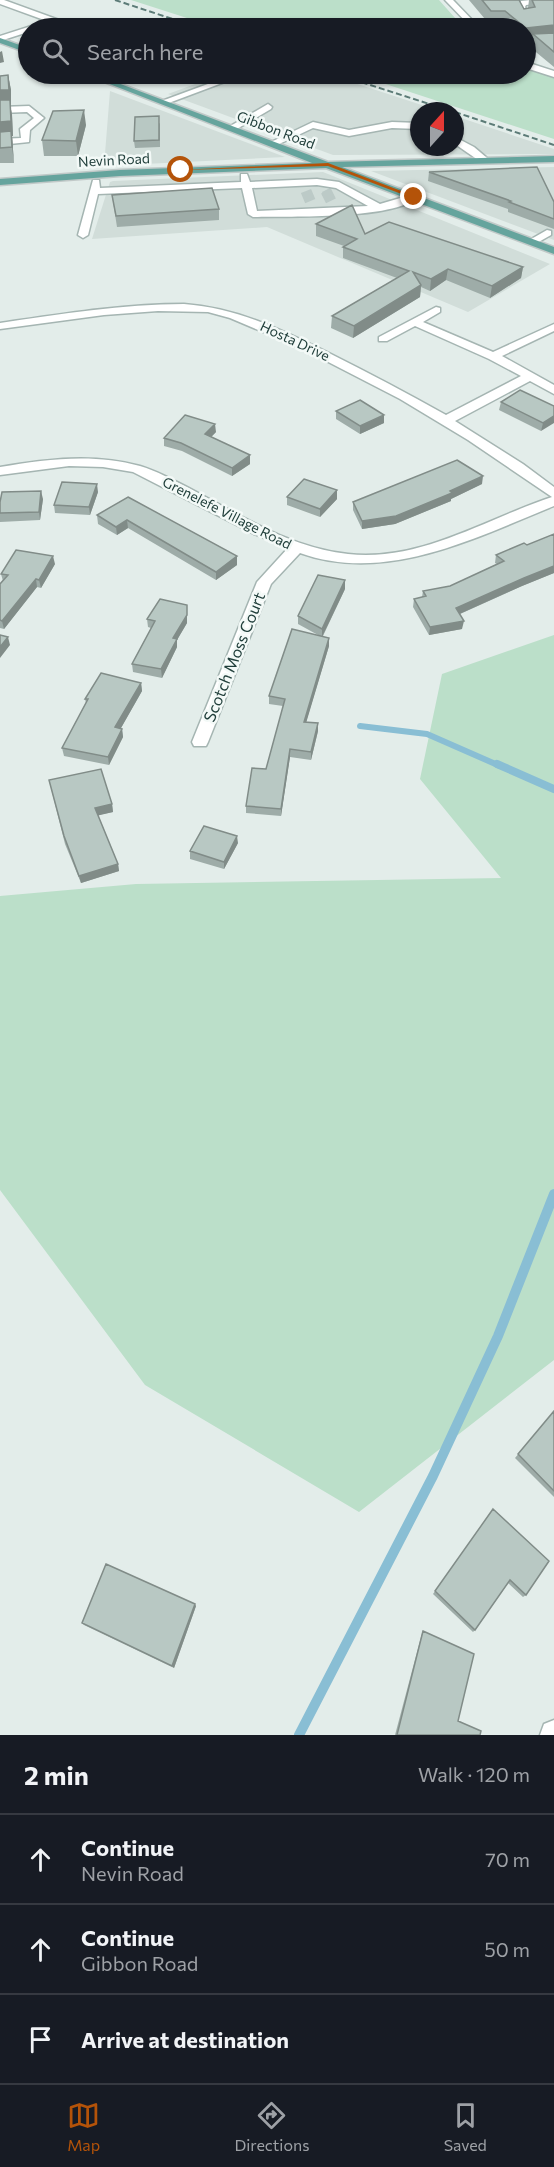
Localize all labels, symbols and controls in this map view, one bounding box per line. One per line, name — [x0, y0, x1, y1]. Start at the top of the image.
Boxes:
search box — [18, 18, 536, 84]
icon: search — [39, 35, 72, 68]
text: Search here — [87, 38, 203, 65]
north arrow — [410, 102, 464, 156]
street label: Gibbon Road — [235, 107, 318, 152]
street label: Nevin Road — [78, 149, 150, 170]
route start — [167, 156, 193, 182]
route end — [400, 183, 426, 209]
street label: Hosta Drive — [258, 317, 333, 364]
street label: Grenelefe Village Road — [160, 473, 295, 552]
street label: Scotch Moss Court — [199, 589, 268, 724]
text: 2 min — [24, 1759, 89, 1790]
text: Walk · 120 m — [418, 1762, 530, 1786]
text: Continue — [81, 1834, 174, 1861]
icon: ahead — [24, 1843, 57, 1876]
text: 70 m — [485, 1847, 530, 1871]
text: Nevin Road — [81, 1861, 184, 1885]
text: Continue — [81, 1924, 174, 1951]
icon: ahead — [24, 1933, 57, 1966]
text: 50 m — [484, 1937, 530, 1961]
text: Gibbon Road — [81, 1951, 198, 1975]
icon: arrive — [24, 2023, 57, 2056]
text: Arrive at destination — [81, 2026, 289, 2053]
tab: Map — [67, 2099, 100, 2154]
tab: Directions — [234, 2099, 309, 2154]
tab: Saved — [444, 2099, 487, 2154]

